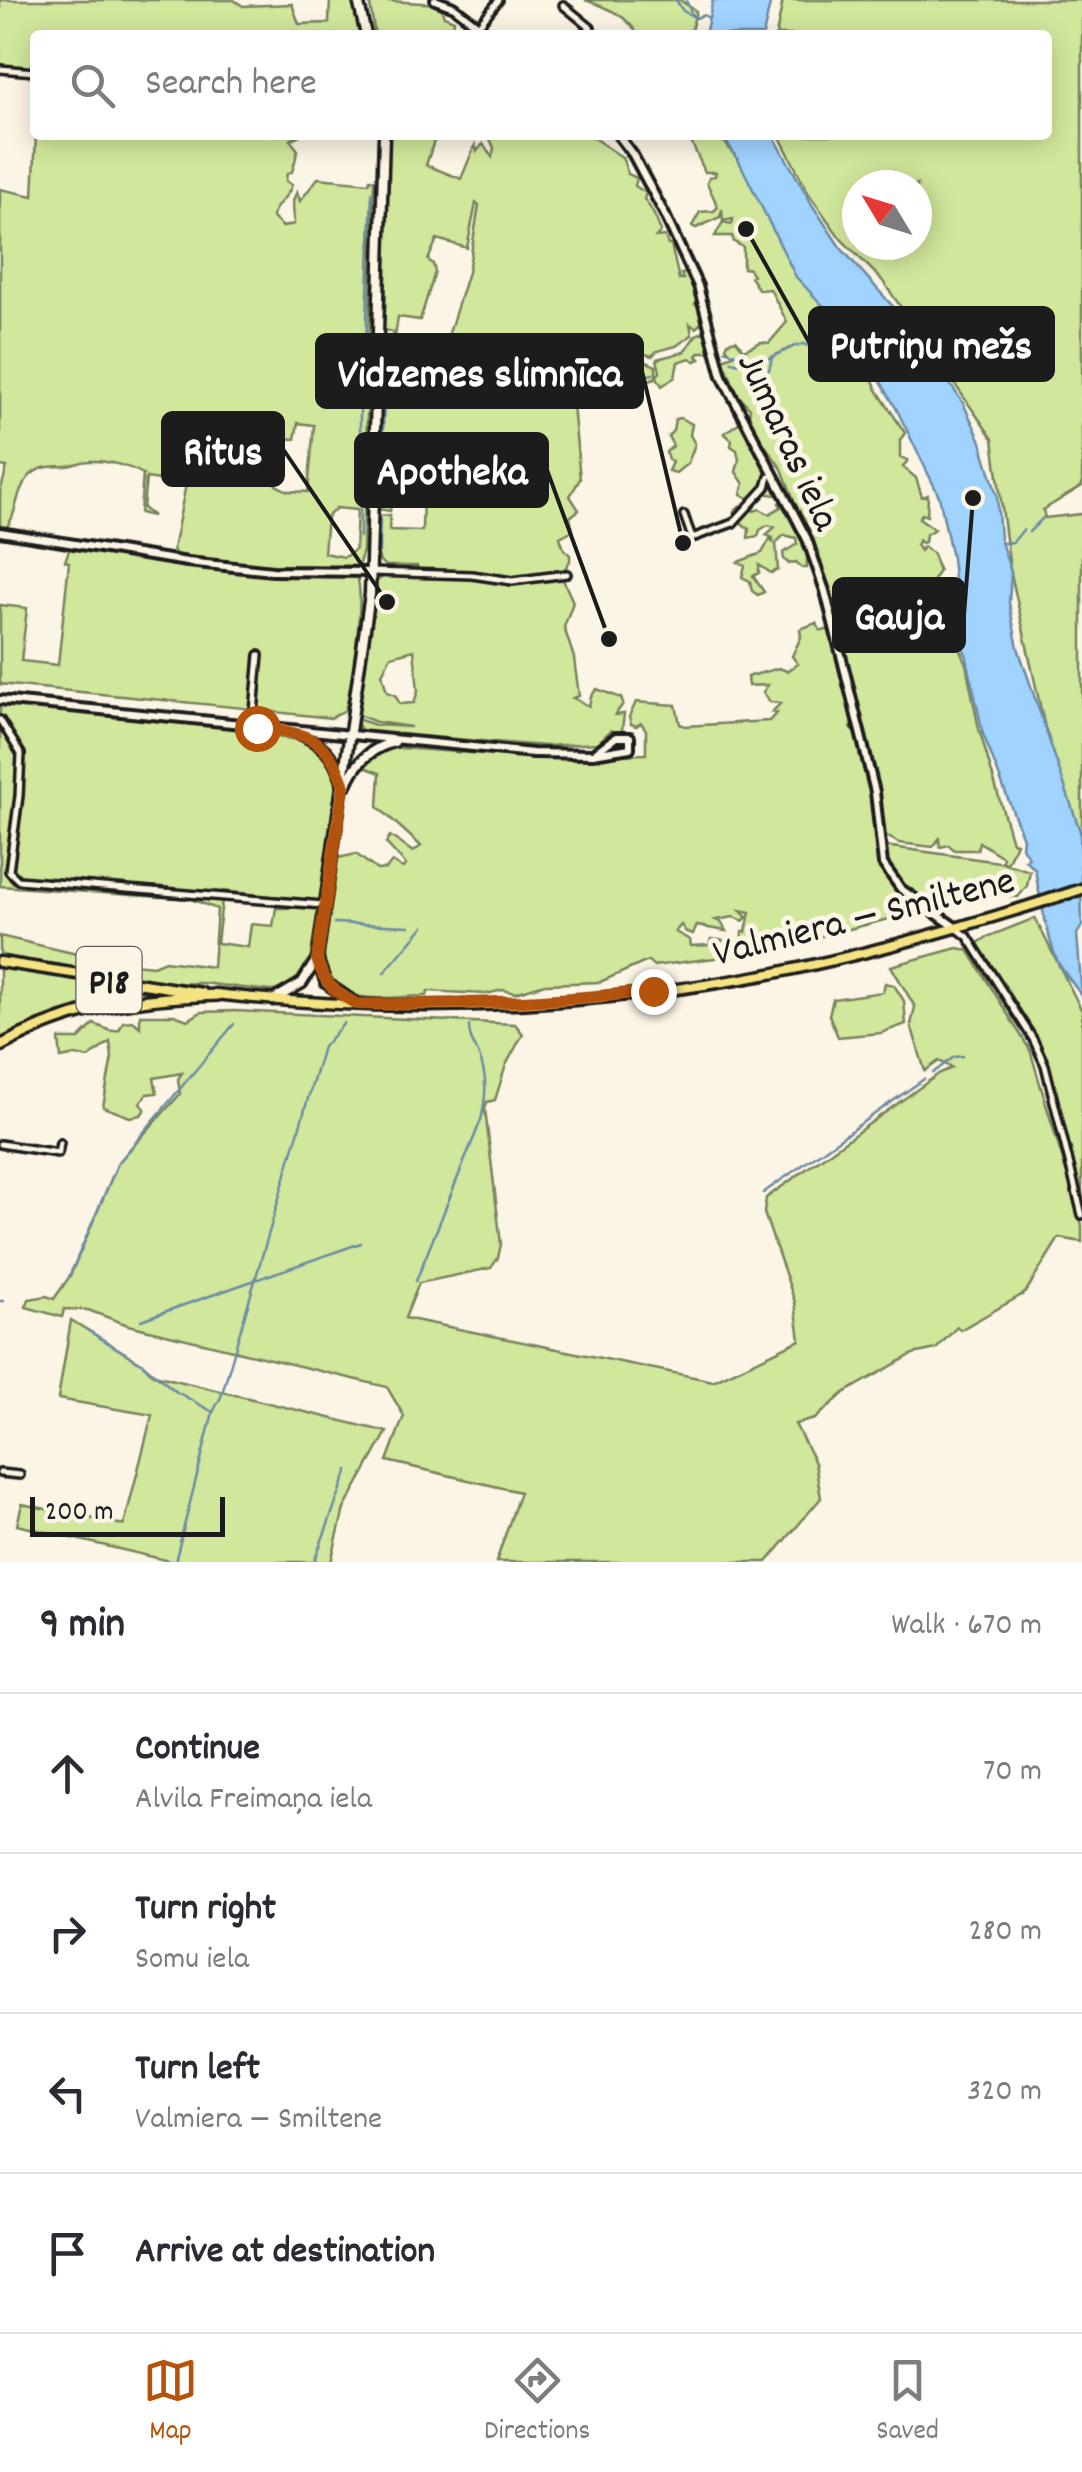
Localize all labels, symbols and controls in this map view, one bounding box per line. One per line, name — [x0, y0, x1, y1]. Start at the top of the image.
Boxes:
search box — [30, 30, 1052, 140]
icon: search — [65, 58, 120, 113]
text: Search here — [145, 58, 317, 113]
north arrow — [842, 170, 932, 260]
callout: Putriņu mežs — [810, 308, 1053, 380]
text: Putriņu mežs — [830, 320, 1032, 380]
callout: Vidzemes slimnīca — [317, 335, 642, 407]
street label: Jumaras iela — [719, 344, 852, 542]
text: Vidzemes slimnīca — [338, 348, 624, 408]
callout: Ritus — [163, 413, 283, 485]
text: Ritus — [183, 426, 263, 486]
callout: Apotheka — [356, 434, 547, 506]
text: Apotheka — [376, 446, 529, 506]
callout: Gauja — [834, 579, 964, 651]
text: Gauja — [854, 591, 945, 651]
route start — [235, 706, 281, 752]
street label: Valmiera — Smiltene — [708, 855, 1021, 985]
road number: P18 — [76, 947, 142, 1013]
route end — [631, 969, 677, 1015]
scale bar — [30, 1492, 225, 1536]
text: 200 m — [45, 1494, 113, 1534]
text: 9 min — [40, 1597, 125, 1657]
text: Walk · 670 m — [891, 1604, 1042, 1650]
text: Continue — [135, 1723, 260, 1778]
icon: ahead — [40, 1746, 95, 1801]
text: 70 m — [983, 1750, 1042, 1796]
text: Alvila Freimaņa iela — [135, 1778, 372, 1824]
text: Turn right — [135, 1883, 276, 1938]
icon: right — [40, 1906, 95, 1961]
text: 280 m — [968, 1910, 1042, 1956]
text: Somu iela — [135, 1938, 249, 1984]
text: Turn left — [135, 2043, 260, 2098]
icon: left — [40, 2066, 95, 2121]
text: 320 m — [967, 2070, 1042, 2116]
text: Valmiera — Smiltene — [135, 2098, 382, 2144]
icon: arrive — [40, 2226, 95, 2281]
text: Arrive at destination — [135, 2226, 435, 2281]
tab: Map — [143, 2353, 198, 2453]
tab: Directions — [484, 2353, 590, 2453]
tab: Saved — [876, 2353, 939, 2453]

